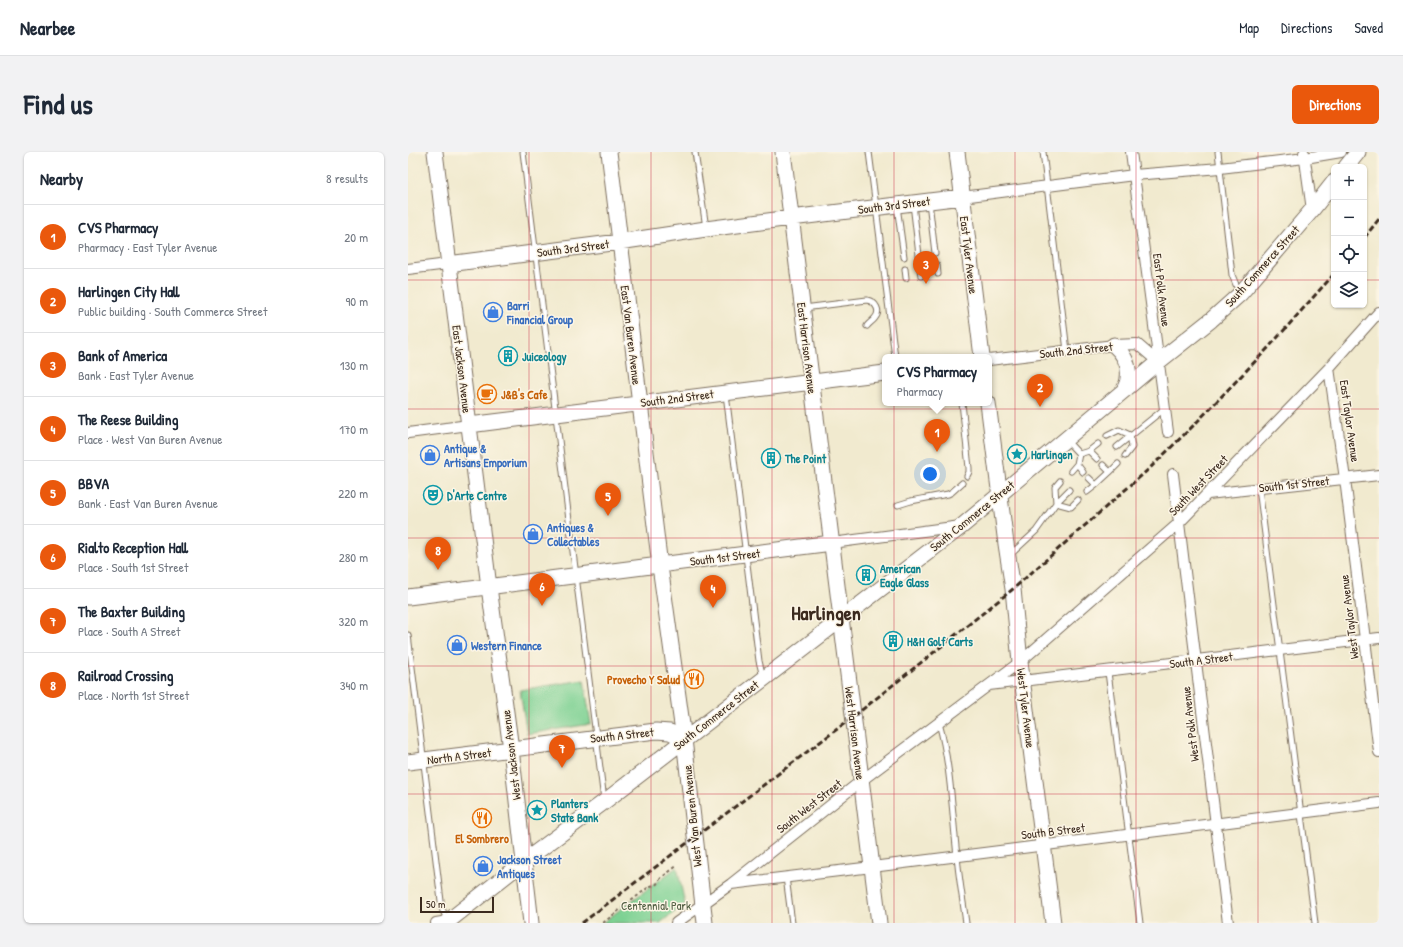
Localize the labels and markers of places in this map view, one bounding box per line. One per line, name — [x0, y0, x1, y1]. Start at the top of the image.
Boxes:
pin: 3 — [913, 251, 939, 284]
place label: Barri Financial Group — [506, 297, 574, 329]
shop icon: Barri Financial Group — [482, 301, 504, 323]
building icon: Juiceology — [497, 345, 519, 367]
place label: Juiceology — [522, 348, 567, 366]
pin: 2 — [1027, 374, 1053, 407]
cafe icon: J&B's Cafe — [476, 383, 498, 405]
place label: J&B's Cafe — [501, 386, 548, 403]
pin: 1 — [924, 419, 950, 452]
place label: Antique & Artisans Emporium — [444, 440, 527, 472]
place icon: Harlingen — [1006, 443, 1028, 465]
shop icon: Antique & Artisans Emporium — [419, 444, 441, 466]
place label: Harlingen — [1031, 446, 1073, 464]
building icon: The Point — [760, 447, 782, 469]
place label: The Point — [784, 450, 827, 467]
pin: 5 — [595, 483, 621, 516]
theatre icon: D'Arte Centre — [422, 484, 444, 506]
place label: D'Arte Centre — [447, 487, 507, 504]
place label: Antiques & Collectables — [547, 519, 600, 550]
shop icon: Antiques & Collectables — [522, 523, 544, 545]
pin: 8 — [425, 537, 451, 570]
place label: American Eagle Glass — [880, 560, 929, 592]
building icon: American Eagle Glass — [855, 564, 877, 586]
pin: 6 — [529, 573, 555, 606]
pin: 4 — [700, 575, 726, 608]
building icon: H&H Golf Carts — [882, 630, 904, 652]
place label: H&H Golf Carts — [907, 633, 973, 650]
shop icon: Western Finance — [446, 634, 468, 656]
place label: Western Finance — [471, 637, 542, 654]
restaurant icon: Provecho Y Salud — [683, 668, 705, 690]
place label: Provecho Y Salud — [607, 671, 680, 688]
pin: 7 — [549, 735, 575, 768]
place label: Planters State Bank — [551, 795, 598, 826]
place icon: Planters State Bank — [526, 799, 548, 821]
restaurant icon: El Sombrero — [471, 807, 493, 829]
place label: El Sombrero — [455, 830, 509, 847]
place label: Jackson Street Antiques — [497, 851, 562, 883]
shop icon: Jackson Street Antiques — [472, 855, 494, 877]

